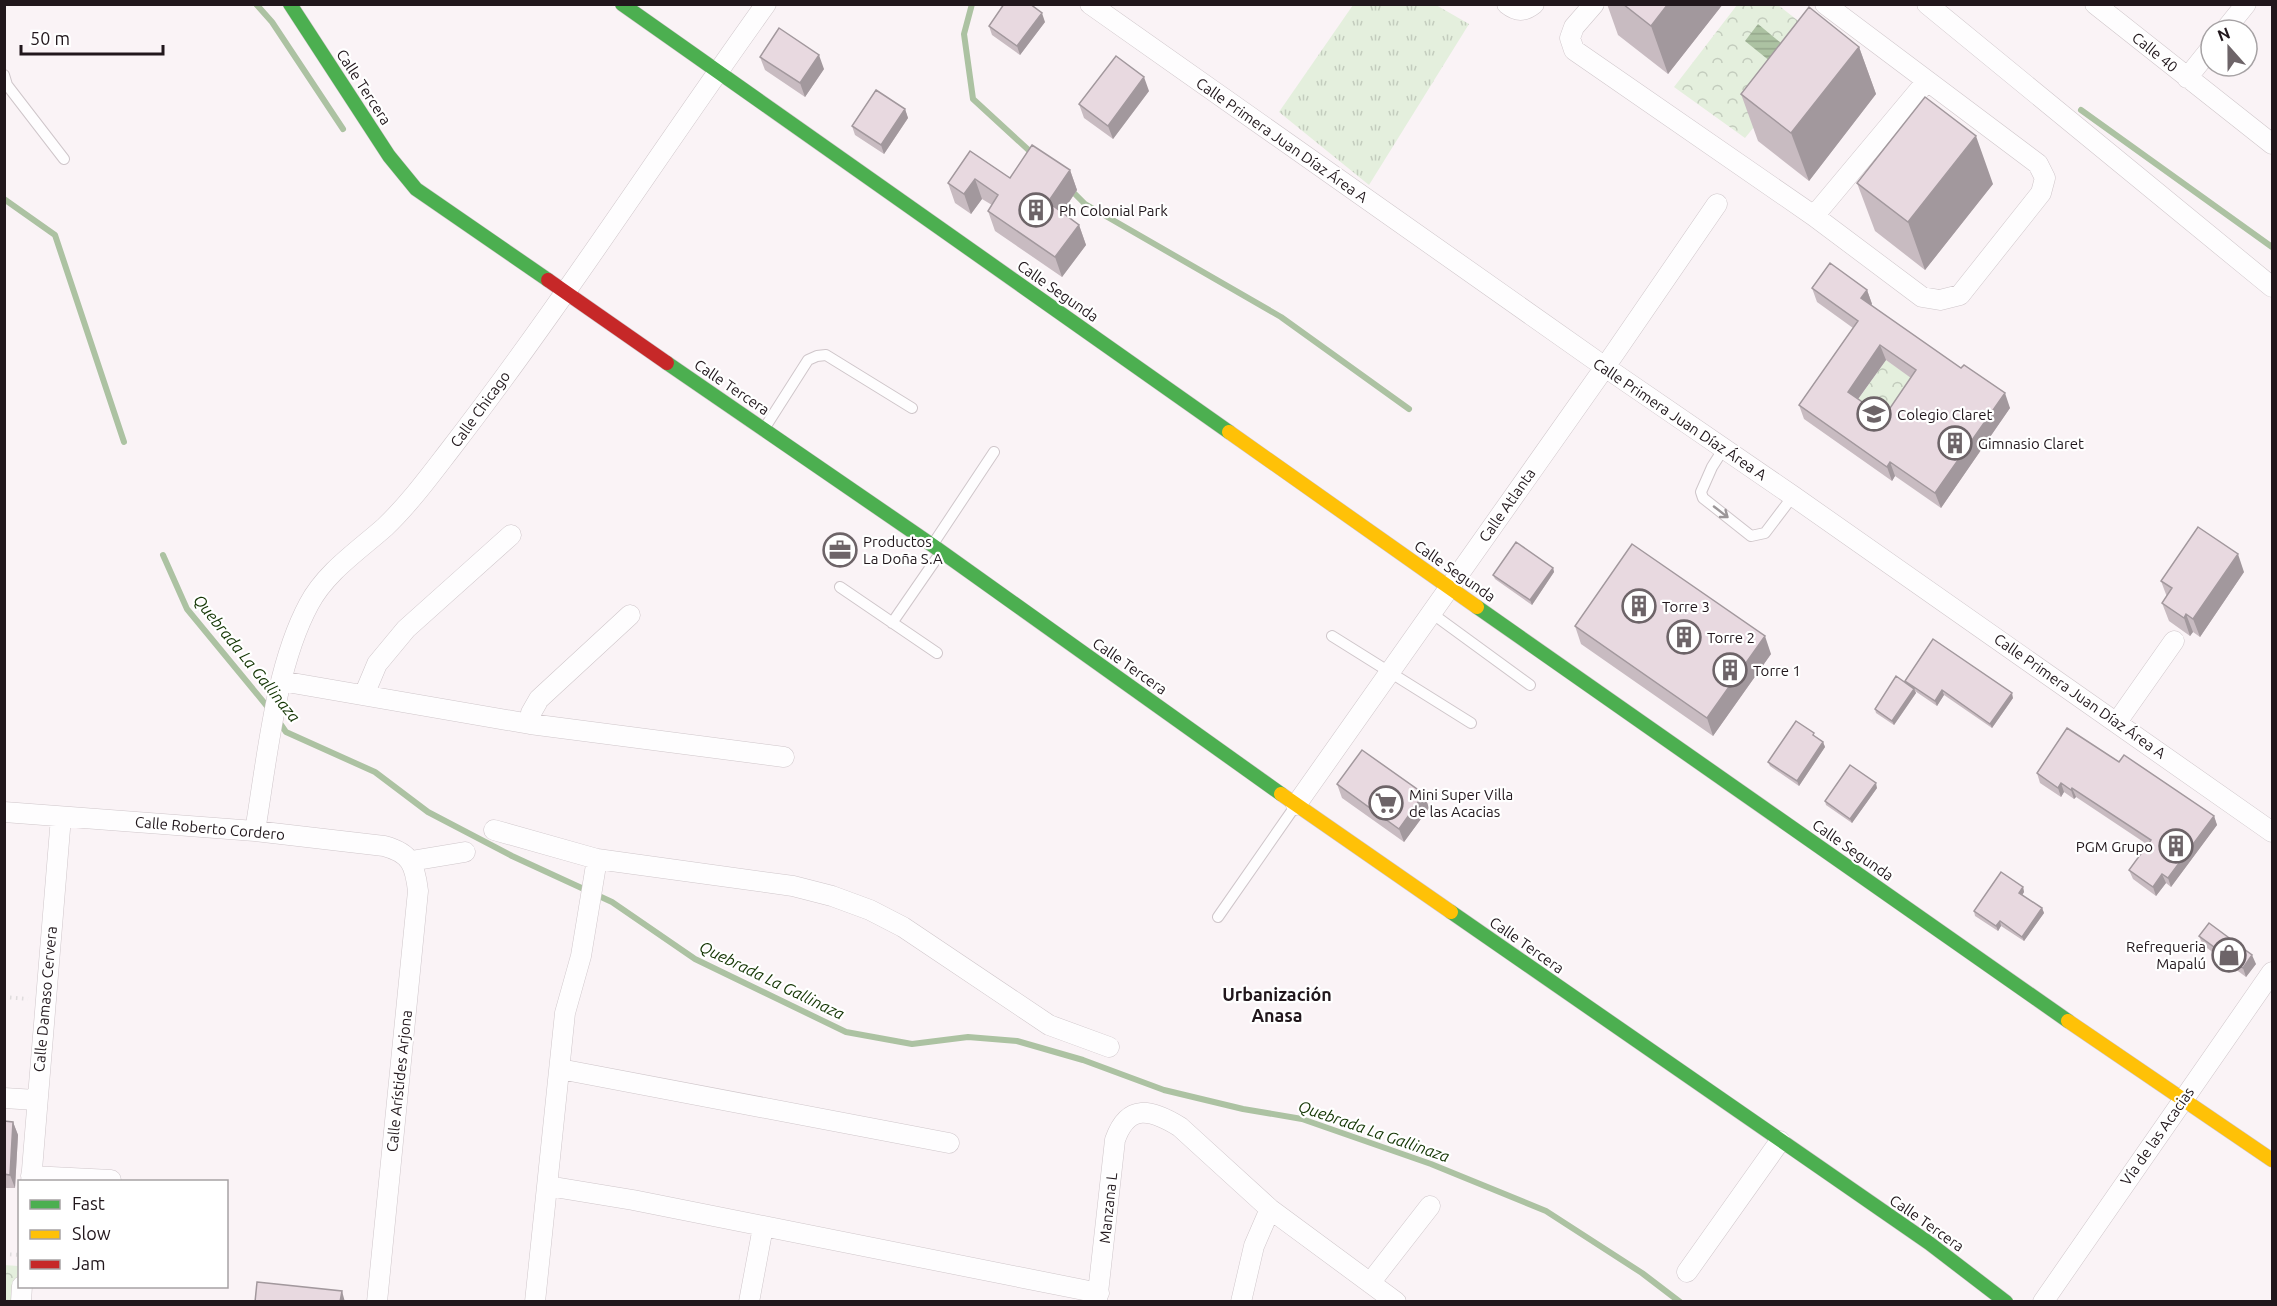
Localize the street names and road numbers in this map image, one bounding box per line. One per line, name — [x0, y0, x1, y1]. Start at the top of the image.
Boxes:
street label: Calle 40 — [2129, 29, 2181, 75]
street label: Calle Tercera — [333, 46, 395, 128]
street label: Calle Primera Juan Díaz Área A — [1193, 74, 1371, 206]
street label: Calle Segunda — [1014, 257, 1102, 325]
street label: Calle Primera Juan Díaz Área A — [1590, 355, 1770, 484]
street label: Calle Tercera — [691, 356, 773, 418]
street label: Calle Chicago — [447, 368, 513, 450]
street label: Calle Atlanta — [1475, 465, 1539, 545]
street label: Calle Segunda — [1411, 537, 1499, 605]
street label: Calle Primera Juan Díaz Área A — [1991, 630, 2169, 762]
street label: Calle Tercera — [1090, 634, 1170, 698]
street label: Calle Roberto Cordero — [134, 813, 286, 843]
street label: Calle Segunda — [1809, 816, 1897, 884]
street label: Calle Tercera — [1487, 913, 1567, 977]
street label: Calle Damaso Cervera — [30, 925, 60, 1073]
street label: Calle Arístides Arjona — [383, 1009, 415, 1153]
street label: Vía de las Acacias — [2117, 1084, 2197, 1188]
street label: Manzana L — [1096, 1171, 1120, 1244]
street label: Calle Tercera — [1887, 1191, 1967, 1255]

